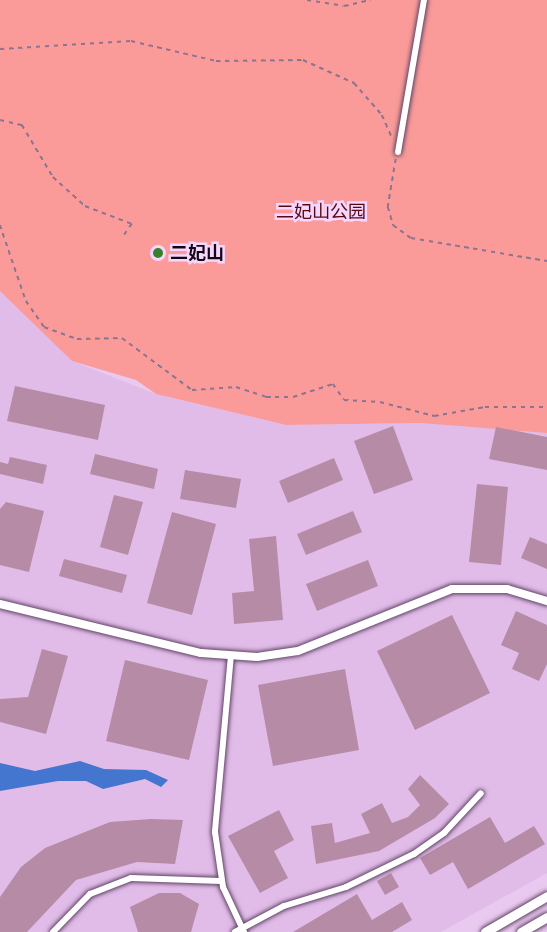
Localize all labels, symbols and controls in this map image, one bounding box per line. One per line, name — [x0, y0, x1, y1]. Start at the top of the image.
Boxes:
park label: 二妃山公园 — [276, 201, 366, 223]
place label: 二妃山 — [170, 242, 224, 264]
marker: 二妃山 — [151, 246, 165, 260]

